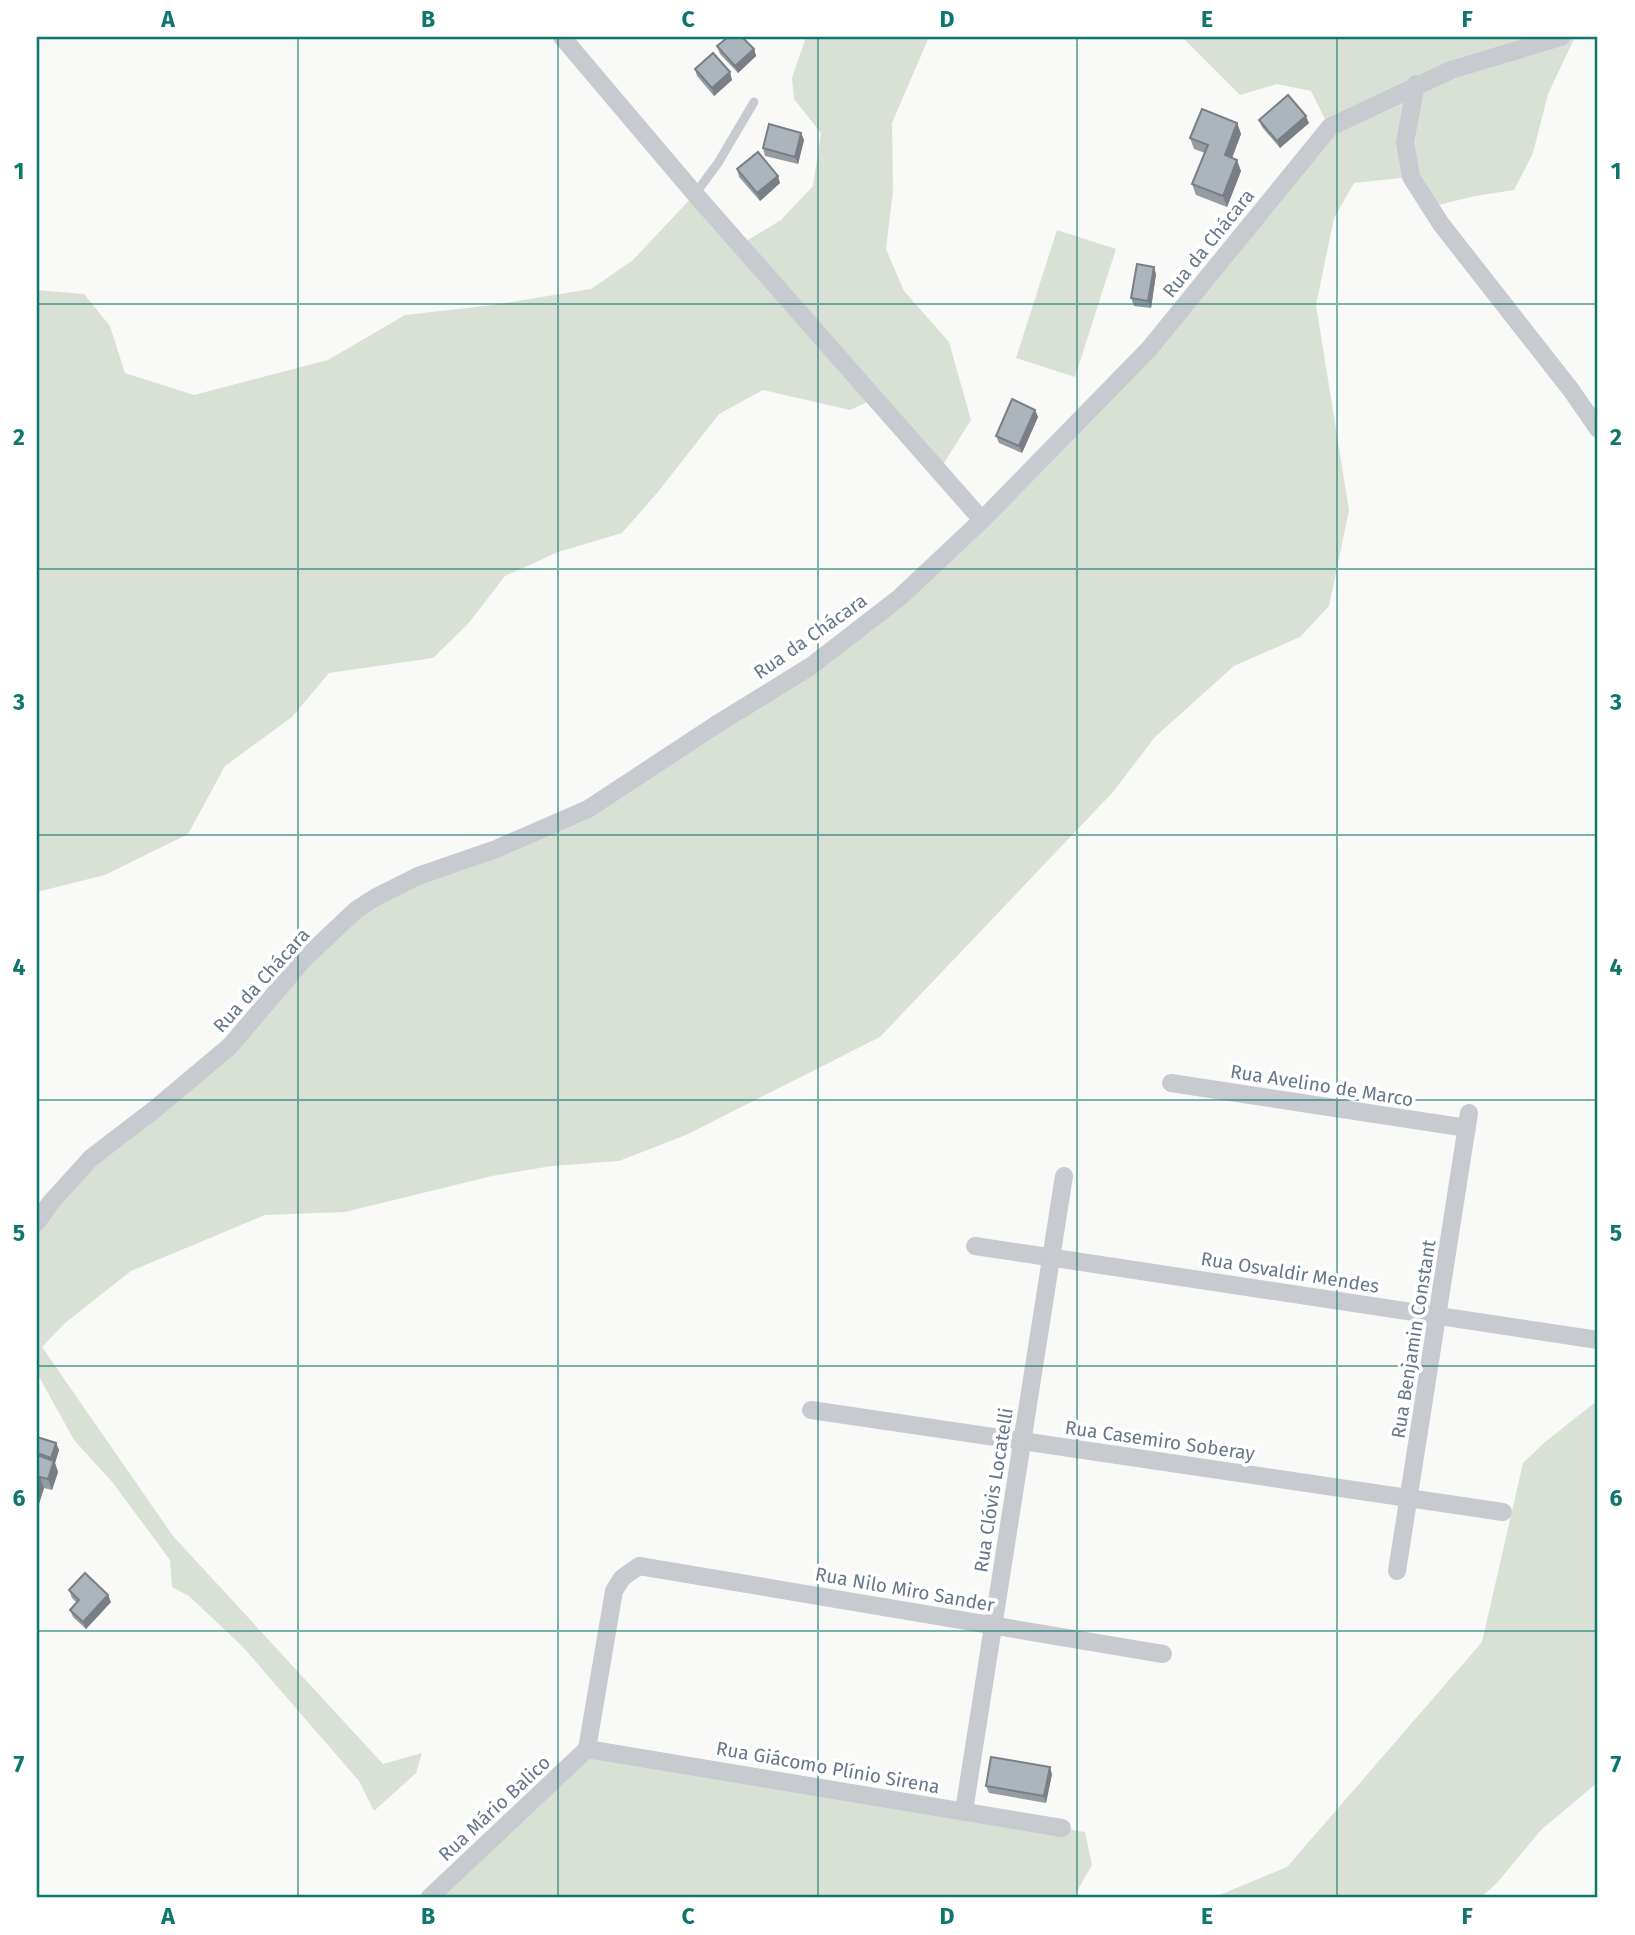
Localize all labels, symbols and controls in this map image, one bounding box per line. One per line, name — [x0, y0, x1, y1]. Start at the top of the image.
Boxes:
text: A — [160, 5, 175, 33]
text: B — [421, 5, 435, 33]
text: C — [681, 5, 695, 33]
text: D — [940, 5, 955, 33]
text: E — [1201, 5, 1213, 33]
text: F — [1461, 5, 1473, 33]
text: 1 — [14, 157, 24, 185]
text: 1 — [1611, 157, 1621, 185]
street label: Rua da Chácara — [1158, 184, 1259, 302]
text: 2 — [13, 423, 25, 451]
text: 2 — [1610, 423, 1622, 451]
street label: Rua da Chácara — [749, 589, 871, 684]
text: 3 — [12, 688, 25, 716]
text: 3 — [1609, 688, 1622, 716]
street label: Rua da Chácara — [208, 923, 314, 1037]
text: 4 — [13, 953, 26, 981]
text: 4 — [1610, 953, 1623, 981]
street label: Rua Avelino de Marco — [1229, 1060, 1415, 1111]
text: 5 — [13, 1219, 25, 1247]
text: 5 — [1610, 1219, 1622, 1247]
street label: Rua Benjamin Constant — [1386, 1238, 1441, 1440]
street label: Rua Osvaldir Mendes — [1199, 1247, 1381, 1298]
street label: Rua Clóvis Locatelli — [969, 1406, 1018, 1574]
street label: Rua Casemiro Soberay — [1064, 1416, 1257, 1465]
text: 6 — [13, 1484, 26, 1512]
text: 6 — [1610, 1484, 1623, 1512]
street label: Rua Nilo Miro Sander — [813, 1562, 997, 1617]
street label: Rua Giácomo Plínio Sirena — [714, 1736, 941, 1798]
text: 7 — [14, 1750, 25, 1778]
text: 7 — [1611, 1750, 1622, 1778]
street label: Rua Mário Balico — [434, 1751, 555, 1866]
text: A — [160, 1902, 175, 1930]
text: B — [421, 1902, 435, 1930]
text: C — [681, 1902, 695, 1930]
text: D — [940, 1902, 955, 1930]
text: E — [1201, 1902, 1213, 1930]
text: F — [1461, 1902, 1473, 1930]

